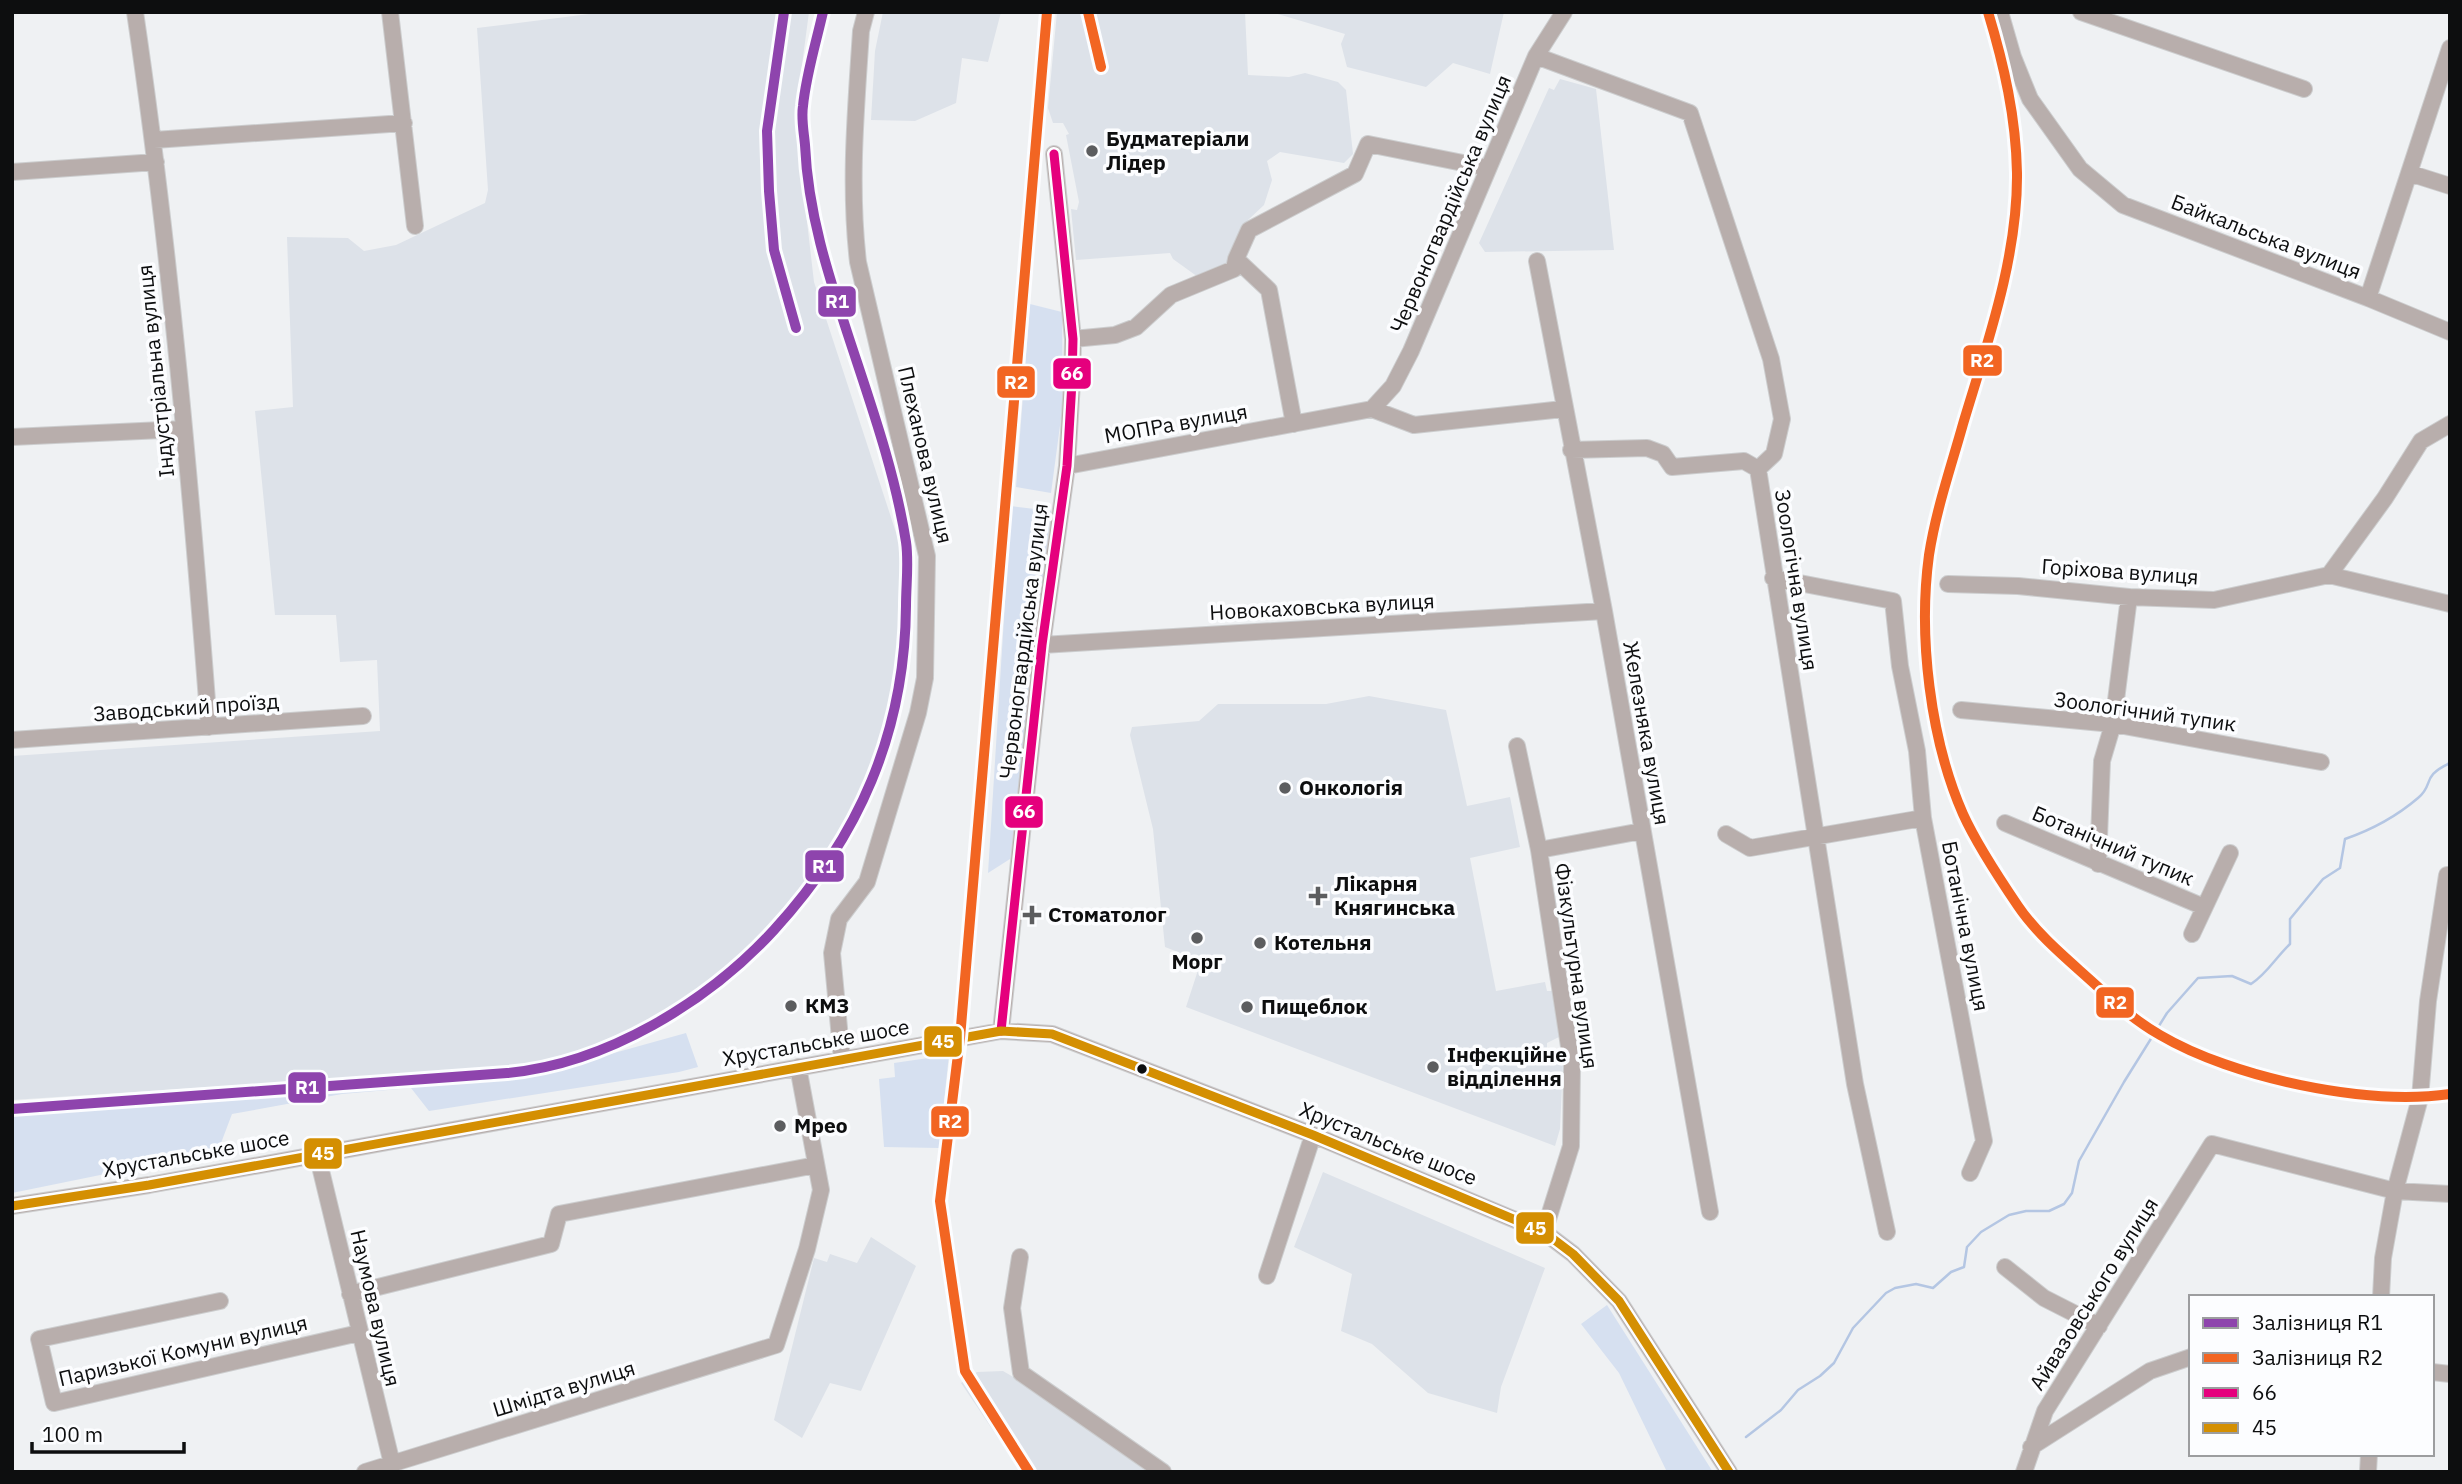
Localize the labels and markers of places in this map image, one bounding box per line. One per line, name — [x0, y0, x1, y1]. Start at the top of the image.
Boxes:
place label: Будматеріали Лідер — [1106, 124, 1249, 176]
marker: Будматеріали Лідер — [1084, 143, 1100, 159]
place label: Онкологія — [1299, 773, 1403, 801]
marker: Онкологія — [1277, 780, 1293, 796]
place label: Лікарня Княгинська — [1334, 869, 1455, 921]
marker: Лікарня Княгинська — [1308, 886, 1328, 906]
place label: Стоматолог — [1048, 900, 1166, 928]
marker: Стоматолог — [1022, 905, 1042, 925]
place label: Котельня — [1274, 928, 1371, 956]
marker: Морг — [1189, 930, 1205, 946]
marker: Котельня — [1252, 935, 1268, 951]
place label: Морг — [1171, 947, 1223, 975]
place label: КМЗ — [805, 991, 849, 1019]
place label: Пищеблок — [1261, 992, 1368, 1020]
marker: КМЗ — [783, 998, 799, 1014]
marker: Пищеблок — [1239, 999, 1255, 1015]
place label: Інфекційне відділення — [1447, 1040, 1567, 1092]
marker: Інфекційне відділення — [1425, 1059, 1441, 1075]
unlabelled marker — [1135, 1062, 1149, 1076]
place label: Мрео — [794, 1111, 848, 1139]
marker: Мрео — [772, 1118, 788, 1134]

